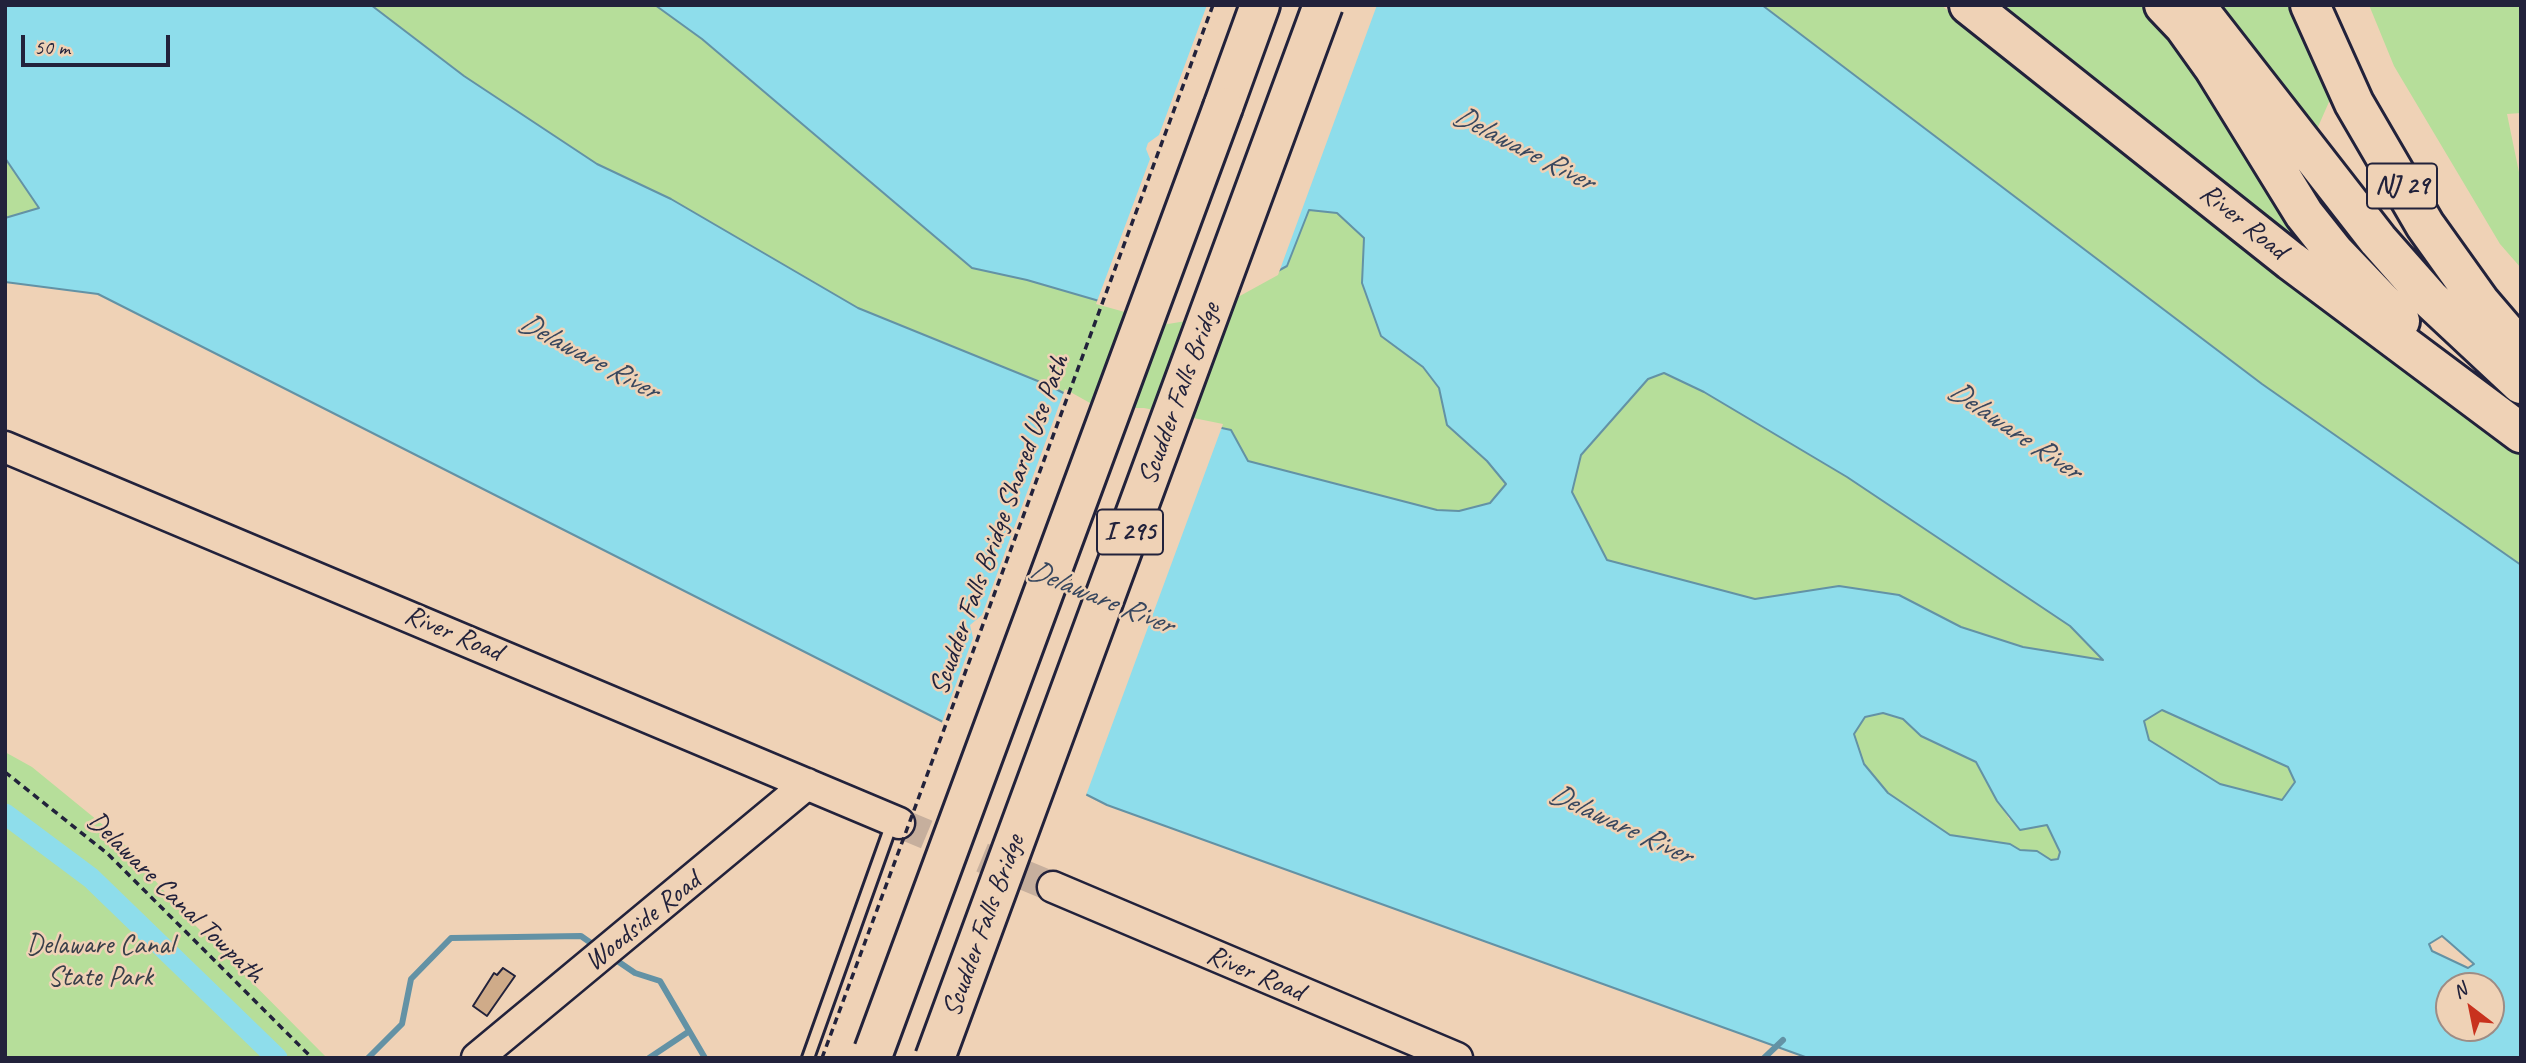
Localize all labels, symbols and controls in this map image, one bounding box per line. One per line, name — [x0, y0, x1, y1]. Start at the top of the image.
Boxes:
scale bar — [24, 21, 173, 65]
text: 50 m — [34, 34, 70, 60]
water label: Delaware River — [1447, 98, 1599, 200]
road number: NJ 29 — [2367, 164, 2437, 209]
street label: River Road — [2193, 177, 2293, 267]
street label: Scudder Falls Bridge — [1132, 298, 1228, 490]
water label: Delaware River — [512, 305, 664, 409]
street label: Scudder Falls Bridge Shared Use Path — [923, 350, 1077, 700]
water label: Delaware River — [1941, 373, 2087, 489]
road number: I 295 — [1097, 510, 1163, 554]
water label: Delaware River — [1022, 553, 1178, 643]
street label: River Road — [399, 598, 507, 670]
water label: Delaware River — [1543, 776, 1697, 874]
street label: Delaware Canal Towpath — [80, 805, 270, 991]
street label: Scudder Falls Bridge — [936, 830, 1032, 1022]
street label: Woodside Road — [578, 865, 708, 979]
park label: Delaware Canal State Park — [26, 929, 174, 995]
street label: River Road — [1201, 938, 1309, 1010]
north arrow — [2435, 972, 2505, 1042]
text: N — [2449, 978, 2471, 1004]

